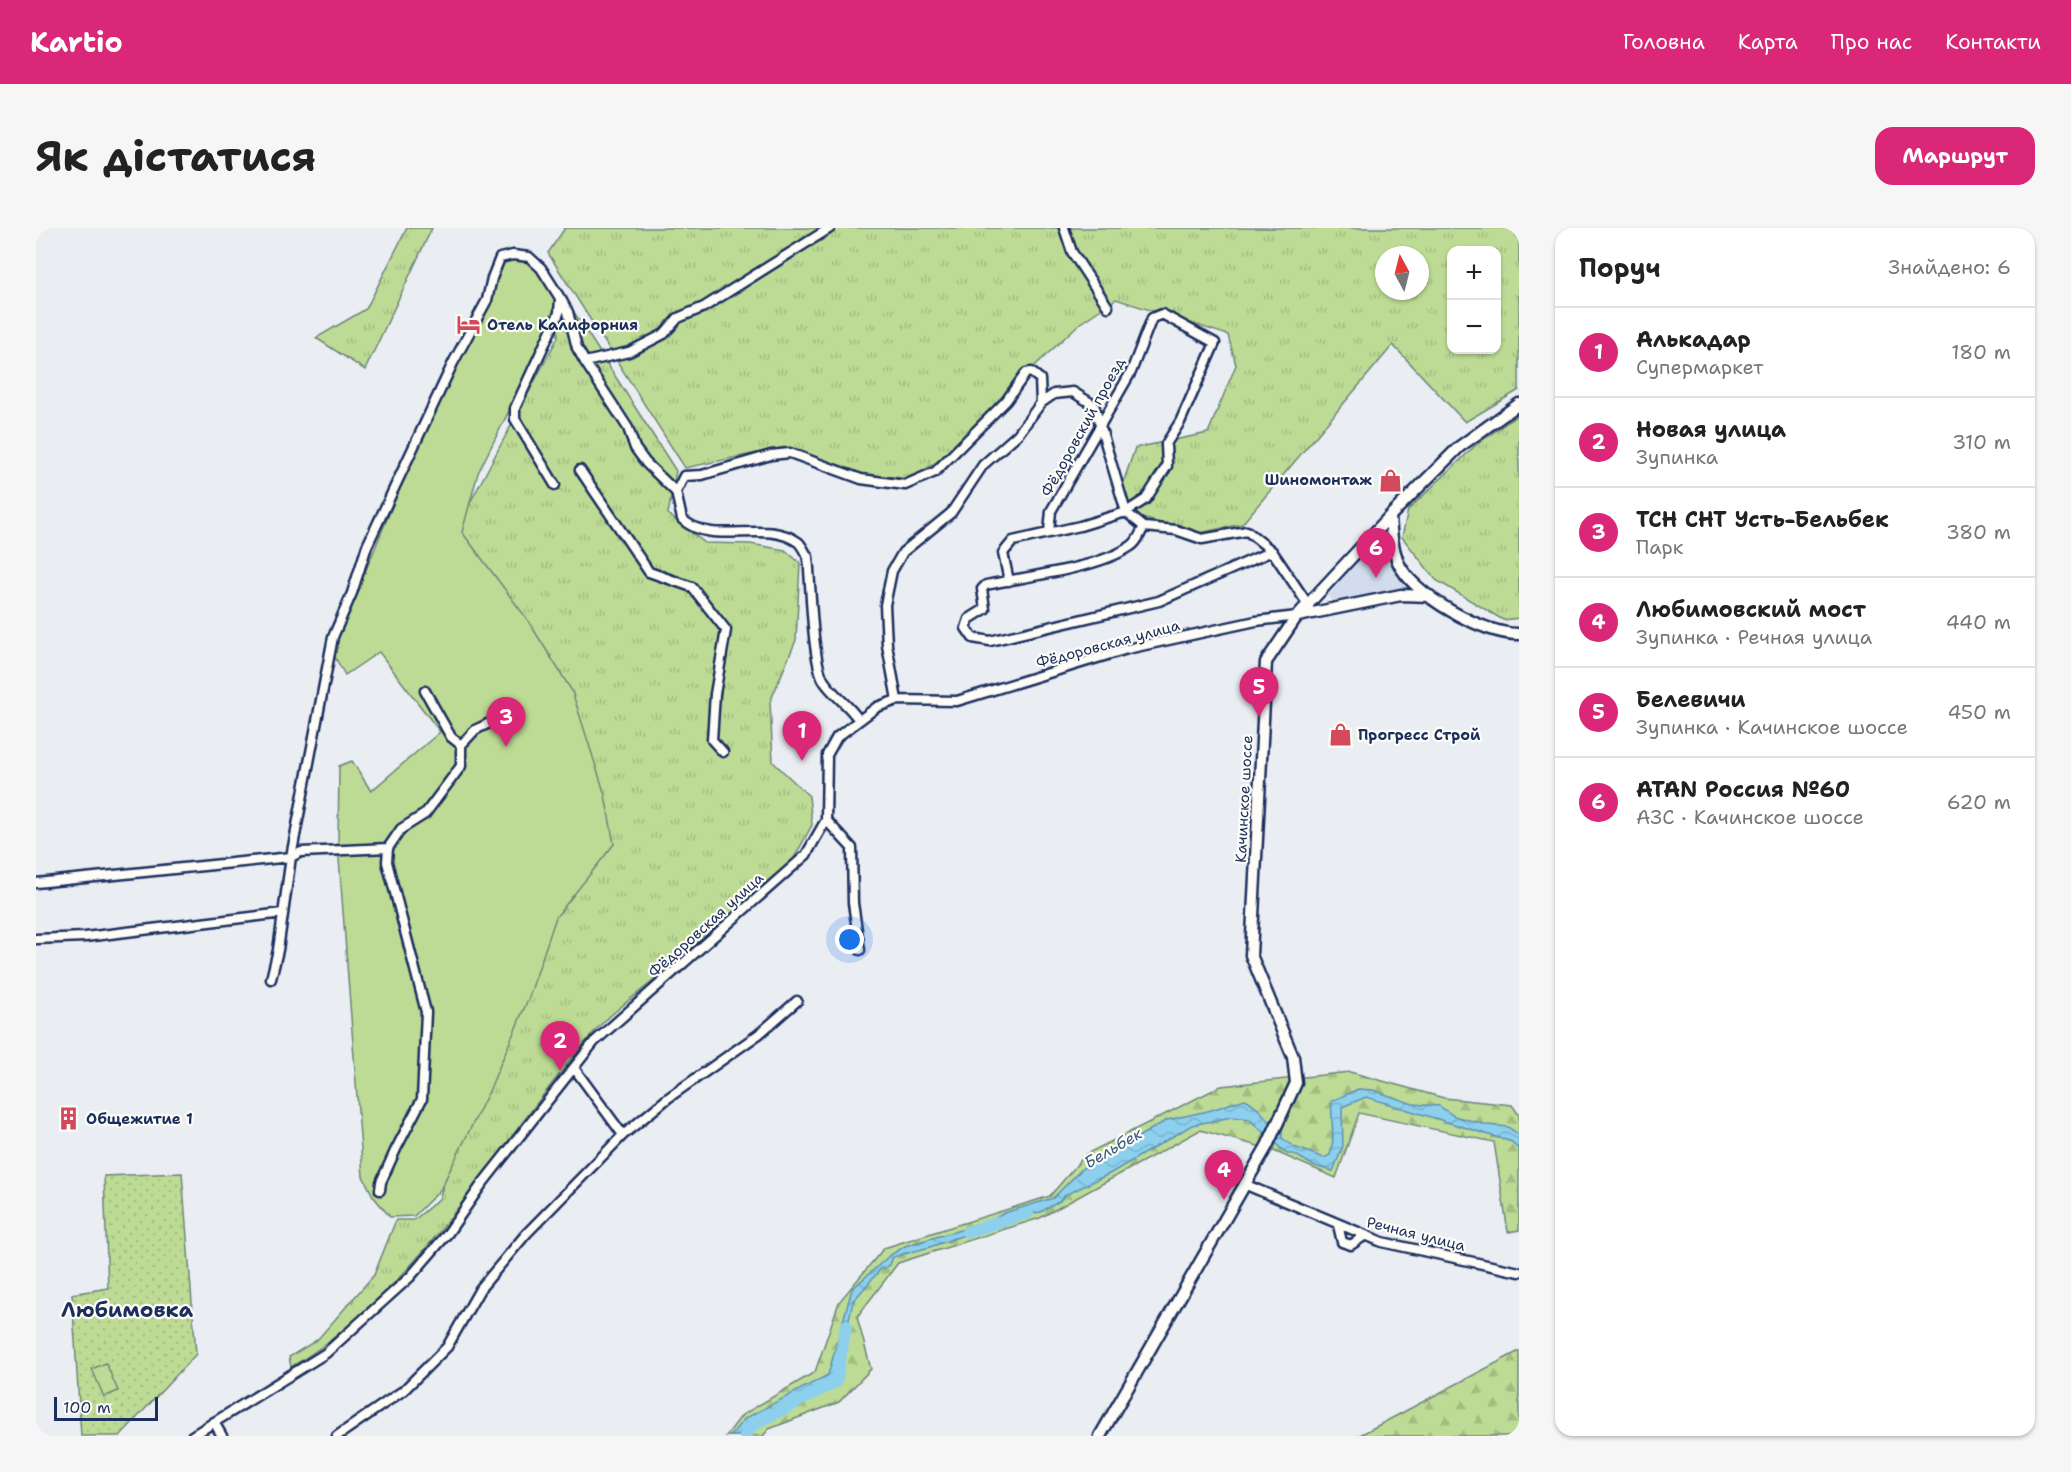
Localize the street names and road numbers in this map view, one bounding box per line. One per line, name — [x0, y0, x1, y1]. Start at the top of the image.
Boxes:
street label: Фёдоровский проезд — [1036, 353, 1130, 500]
street label: Фёдоровская улица — [1034, 615, 1183, 673]
street label: Качинское шоссе — [1231, 735, 1257, 863]
street label: Фёдоровская улица — [644, 868, 768, 982]
street label: Речная улица — [1365, 1212, 1468, 1256]

